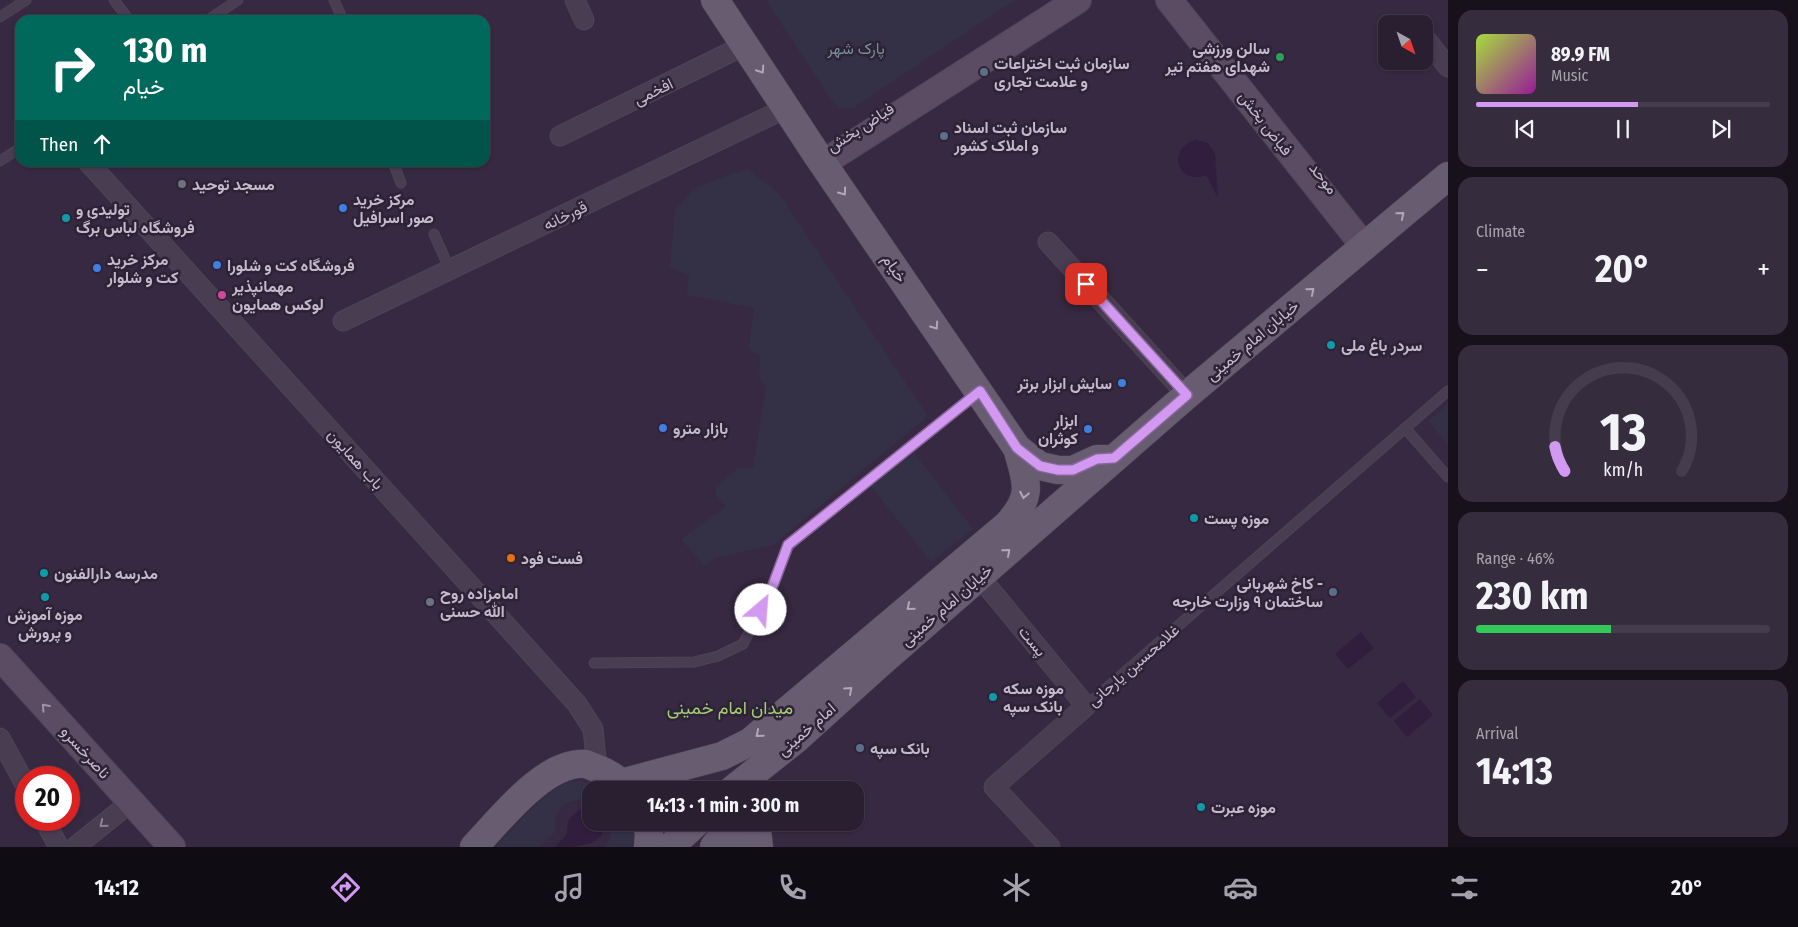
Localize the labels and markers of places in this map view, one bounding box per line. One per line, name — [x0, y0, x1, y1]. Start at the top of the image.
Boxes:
place label: سالن ورزشی شهدای هفتم تیر — [1164, 39, 1270, 77]
marker: سالن ورزشی شهدای هفتم تیر — [1274, 51, 1286, 63]
place label: سازمان ثبت اختراعات و علامت تجاری — [994, 54, 1130, 92]
marker: سازمان ثبت اختراعات و علامت تجاری — [978, 66, 990, 78]
place label: سازمان ثبت اسناد و املاک کشور — [953, 118, 1067, 156]
marker: سازمان ثبت اسناد و املاک کشور — [938, 130, 950, 142]
place label: مسجد توحید — [192, 175, 275, 195]
marker: مسجد توحید — [176, 178, 188, 190]
place label: مرکز خرید صور اسرافیل — [353, 190, 434, 228]
place label: تولیدی و فروشگاه لباس برگ — [76, 200, 195, 238]
marker: مرکز خرید صور اسرافیل — [337, 202, 349, 214]
marker: تولیدی و فروشگاه لباس برگ — [60, 212, 72, 224]
place label: مرکز خرید کت و شلوار — [106, 250, 178, 288]
place label: فروشگاه کت و شلورا — [227, 256, 355, 276]
marker: فروشگاه کت و شلورا — [211, 259, 223, 271]
marker: مرکز خرید کت و شلوار — [91, 262, 103, 274]
pin — [1065, 263, 1107, 305]
place label: مهمانپذیر لوکس همایون — [231, 277, 324, 315]
marker: مهمانپذیر لوکس همایون — [216, 289, 228, 301]
place label: سردر باغ ملی — [1341, 336, 1423, 356]
marker: سردر باغ ملی — [1325, 339, 1337, 351]
place label: سایش ابزار برتر — [1016, 374, 1112, 394]
marker: سایش ابزار برتر — [1116, 377, 1128, 389]
place label: ابزار کوثران — [1038, 411, 1078, 449]
place label: بازار مترو — [673, 419, 728, 439]
marker: بازار مترو — [657, 422, 669, 434]
marker: ابزار کوثران — [1082, 423, 1094, 435]
place label: موزه پست — [1204, 509, 1270, 530]
marker: موزه پست — [1188, 512, 1200, 524]
place label: فست فود — [521, 549, 583, 569]
marker: فست فود — [505, 552, 517, 564]
place label: مدرسه دارالفنون — [54, 564, 158, 584]
marker: مدرسه دارالفنون — [38, 567, 50, 579]
place label: کاخ شهربانی - ساختمان ۹ وزارت خارجه — [1172, 574, 1323, 612]
place label: امامزاده روح الله حسنی — [440, 584, 518, 621]
marker: کاخ شهربانی - ساختمان ۹ وزارت خارجه — [1327, 586, 1339, 598]
marker: موزه آموزش و پرورش — [39, 591, 51, 603]
marker: امامزاده روح الله حسنی — [424, 596, 436, 608]
place label: موزه آموزش و پرورش — [7, 605, 83, 644]
place label: موزه سکه بانک سپه — [1003, 679, 1064, 718]
marker: موزه سکه بانک سپه — [987, 691, 999, 703]
place label: بانک سپه — [870, 739, 930, 760]
marker: بانک سپه — [854, 742, 866, 754]
place label: موزه عبرت — [1211, 798, 1276, 818]
marker: موزه عبرت — [1195, 801, 1207, 813]

